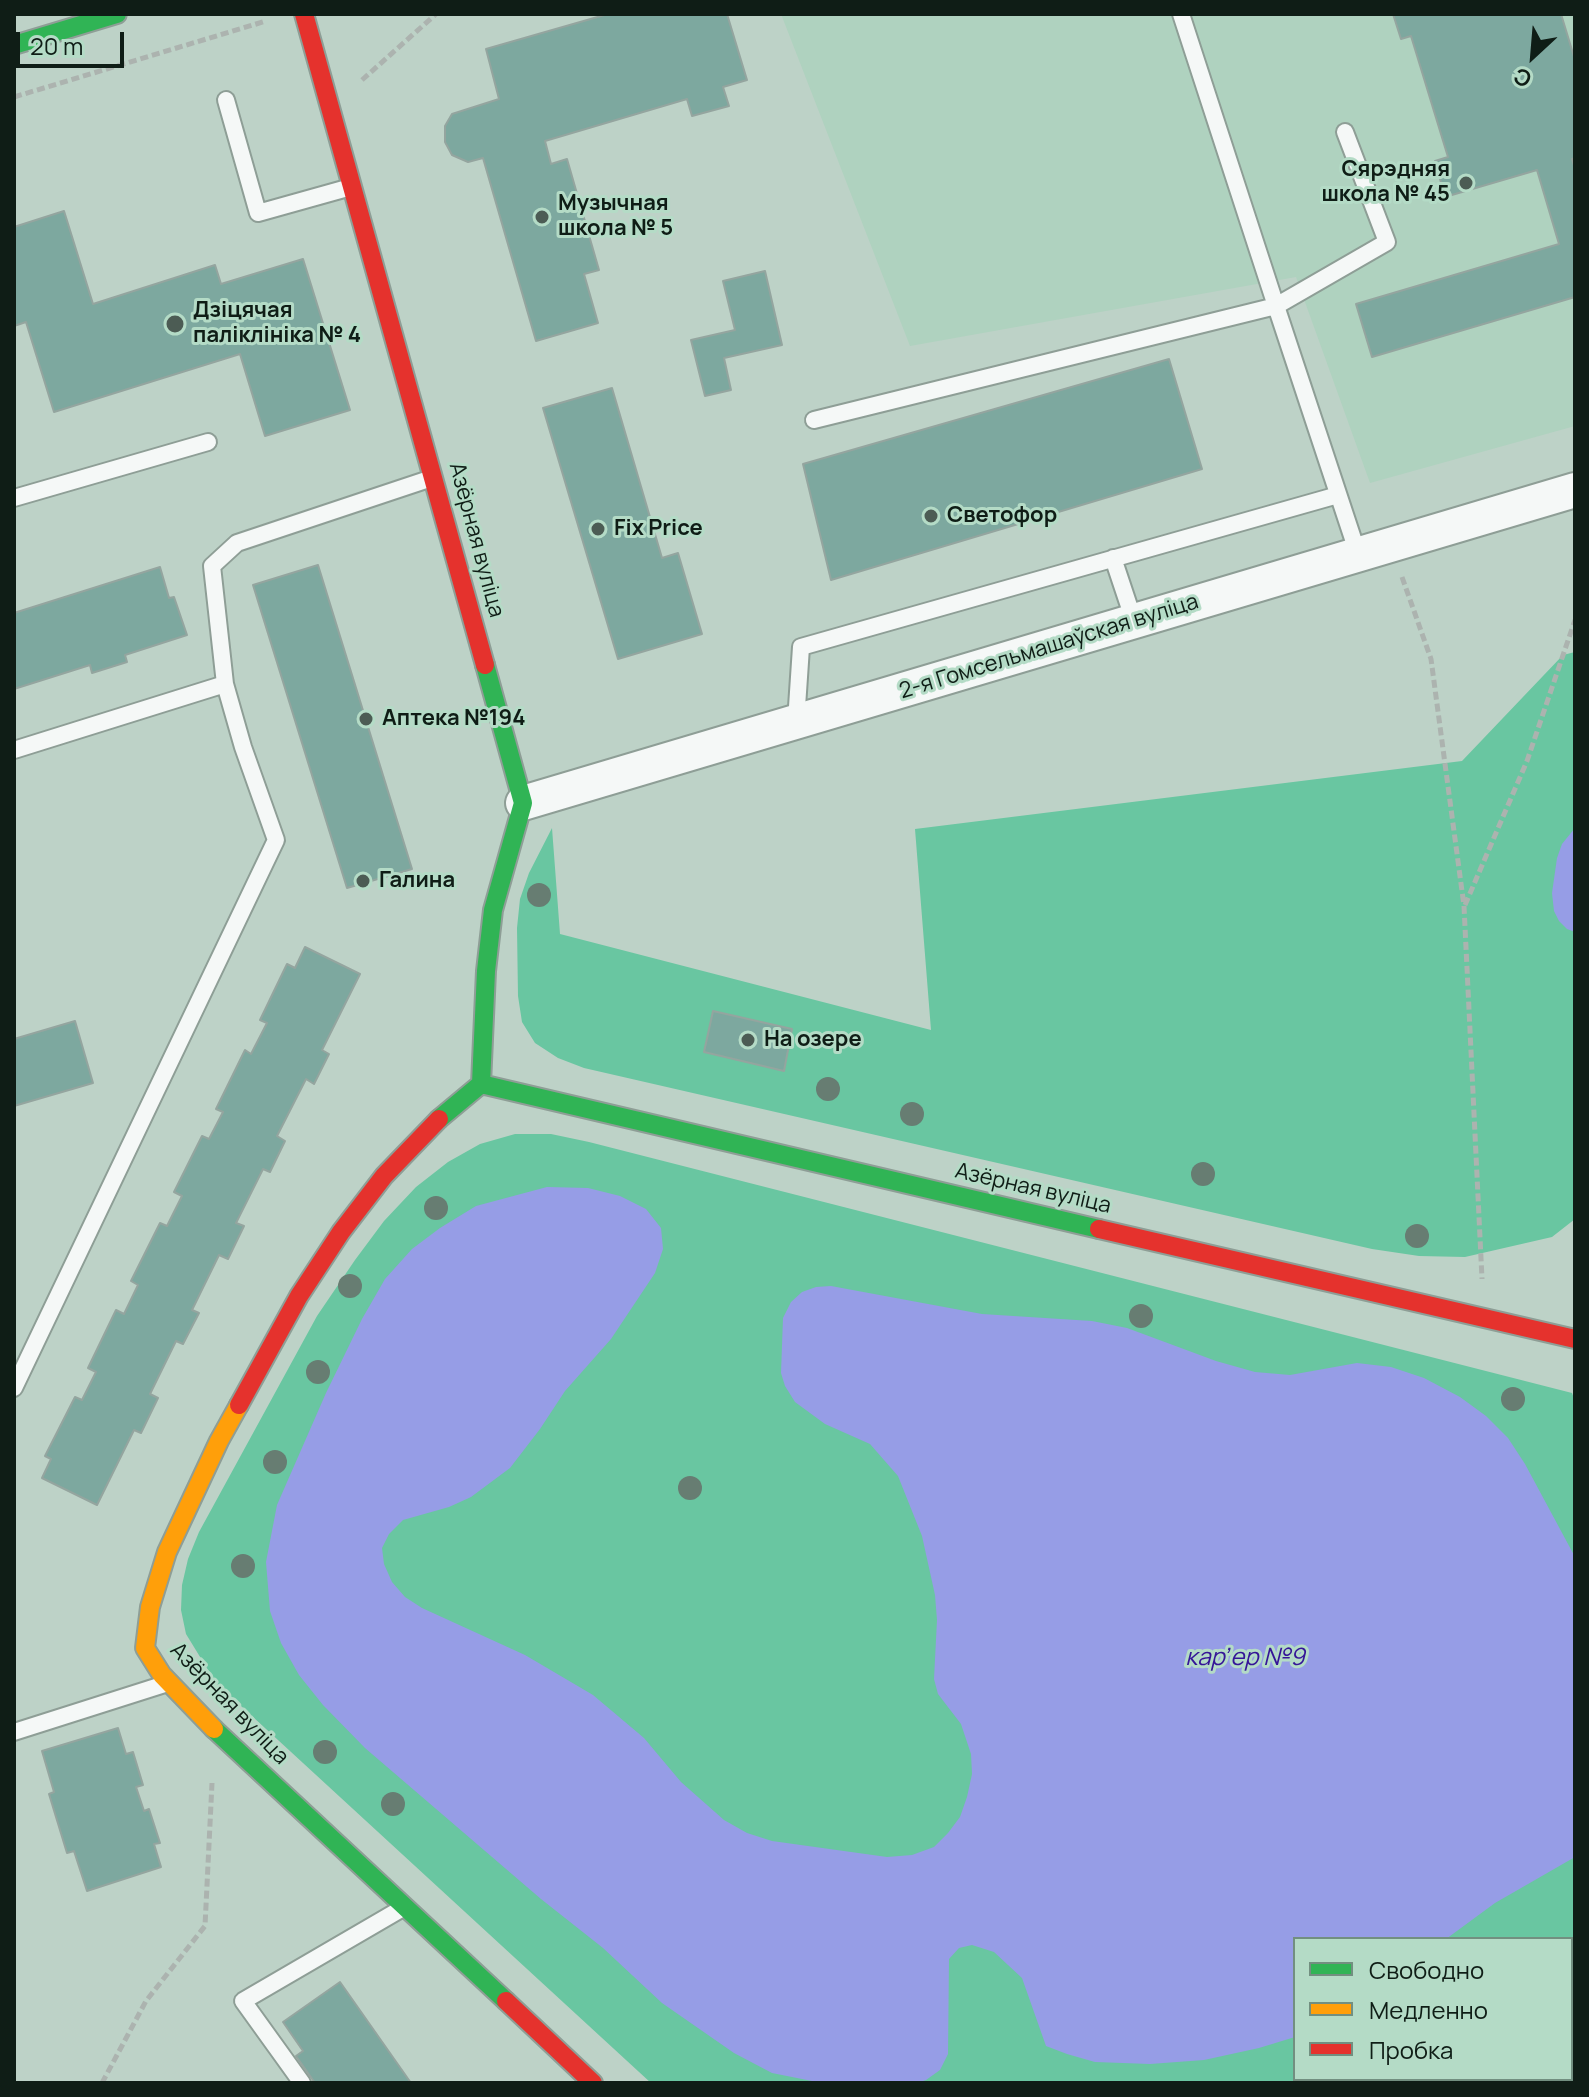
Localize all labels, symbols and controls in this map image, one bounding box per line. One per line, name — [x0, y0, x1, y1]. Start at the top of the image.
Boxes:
scale bar — [20, 16, 128, 66]
north arrow — [1493, 16, 1573, 96]
text: 20 m — [30, 29, 83, 62]
text: С — [1509, 61, 1536, 95]
place label: Сярэдняя школа № 45 — [1321, 157, 1450, 208]
marker: Сярэдняя школа № 45 — [1457, 174, 1475, 192]
place label: Музычная школа № 5 — [558, 191, 673, 242]
marker: Музычная школа № 5 — [533, 208, 551, 226]
place label: Дзіцячая паліклініка № 4 — [193, 298, 361, 350]
marker: Дзіцячая паліклініка № 4 — [164, 313, 186, 335]
street label: Азёрная вуліца — [443, 460, 509, 620]
place label: Светофор — [947, 503, 1057, 529]
marker: Светофор — [922, 507, 940, 525]
place label: Fix Price — [614, 516, 703, 542]
marker: Fix Price — [589, 520, 607, 538]
street label: 2-я Гомсельмашаўская вуліца — [896, 589, 1202, 705]
place label: Аптека №194 — [382, 706, 526, 732]
marker: Аптека №194 — [357, 710, 375, 728]
place label: Галина — [379, 868, 455, 894]
marker: Галина — [354, 872, 372, 890]
place label: На озере — [764, 1027, 862, 1053]
marker: На озере — [739, 1031, 757, 1049]
street label: Азёрная вуліца — [952, 1158, 1114, 1220]
street label: Азёрная вуліца — [164, 1638, 294, 1770]
water label: карʼер №9 — [1185, 1644, 1305, 1672]
legend — [1293, 1937, 1573, 2081]
text: Свободно — [1369, 1953, 1484, 1986]
text: Медленно — [1369, 1993, 1488, 2026]
text: Пробка — [1369, 2033, 1453, 2066]

